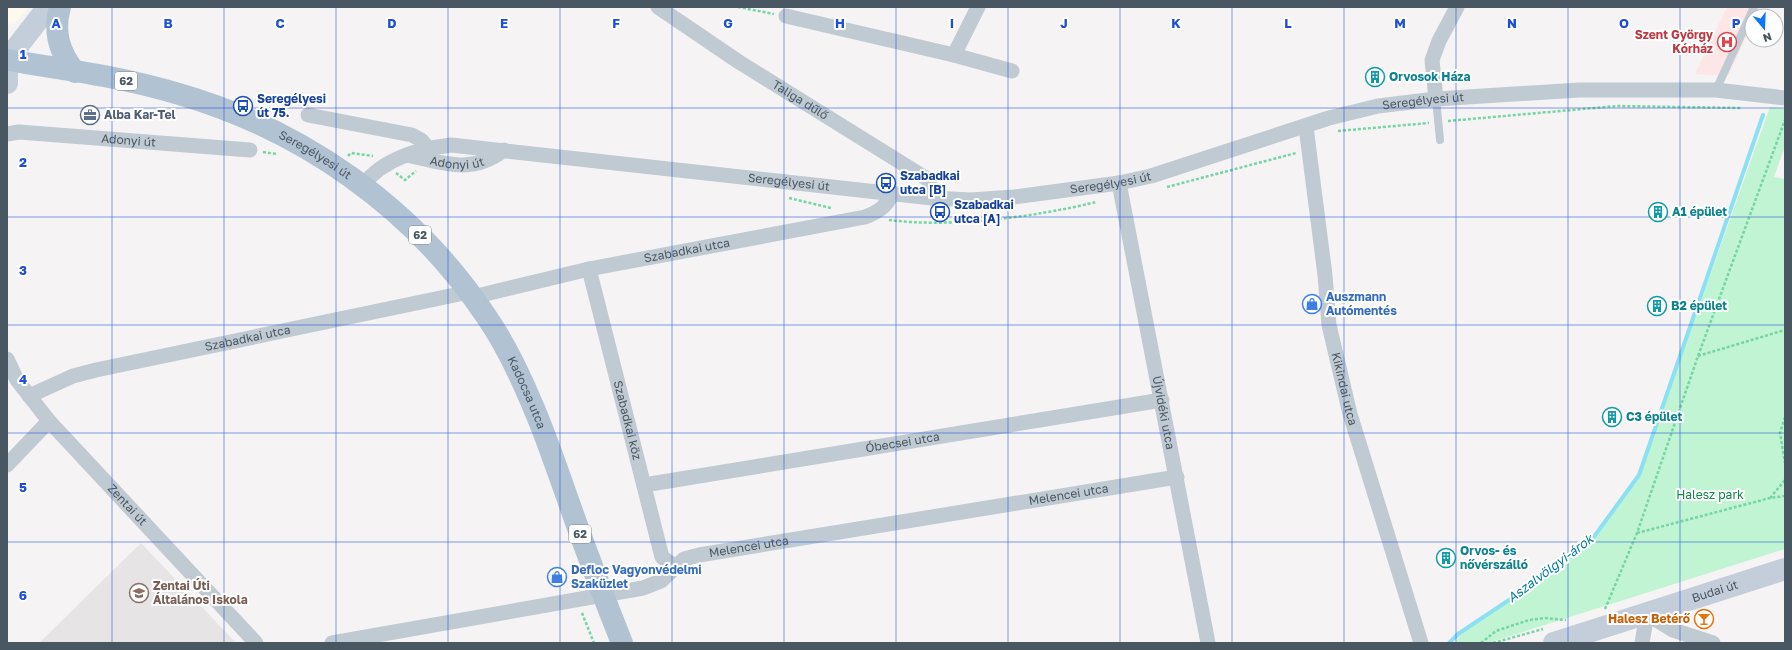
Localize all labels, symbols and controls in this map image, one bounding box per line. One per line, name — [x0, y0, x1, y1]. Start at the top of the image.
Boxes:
north arrow — [1744, 8, 1784, 48]
text: A — [51, 15, 61, 31]
text: B — [163, 15, 173, 31]
text: C — [275, 15, 285, 31]
text: D — [387, 15, 397, 31]
text: E — [500, 15, 508, 31]
text: F — [612, 15, 620, 31]
text: G — [723, 15, 733, 31]
text: H — [835, 15, 845, 31]
text: I — [950, 15, 954, 31]
text: J — [1060, 15, 1068, 31]
text: K — [1171, 15, 1181, 31]
text: L — [1284, 15, 1292, 31]
text: M — [1394, 15, 1406, 31]
text: N — [1507, 15, 1517, 31]
text: O — [1619, 15, 1629, 31]
text: P — [1732, 15, 1741, 31]
place label: Szent György Kórház — [1635, 27, 1714, 56]
text: N — [1761, 30, 1773, 45]
hospital icon: Szent György Kórház — [1716, 31, 1738, 53]
text: 1 — [20, 46, 27, 62]
building icon: Orvosok Háza — [1364, 66, 1386, 88]
place label: Orvosok Háza — [1389, 69, 1470, 84]
road number: 62 — [115, 72, 137, 90]
street label: Taliga dűlő — [770, 77, 831, 123]
street label: Seregélyesi út — [1381, 89, 1465, 112]
place label: Seregélyesi út 75. — [257, 91, 326, 120]
bus stop icon: Seregélyesi út 75. — [232, 95, 254, 117]
office icon: Alba Kar-Tel — [79, 104, 101, 126]
place label: Alba Kar-Tel — [104, 107, 176, 122]
street label: Seregélyesi út — [276, 127, 355, 182]
street label: Adonyi út — [101, 130, 157, 150]
street label: Adonyi út — [429, 153, 486, 172]
text: 2 — [19, 154, 27, 170]
place label: Szabadkai utca [B] — [900, 168, 960, 197]
street label: Seregélyesi út — [1069, 168, 1153, 196]
street label: Seregélyesi út — [747, 170, 831, 194]
bus stop icon: Szabadkai utca [B] — [875, 172, 897, 194]
place label: Szabadkai utca [A] — [954, 197, 1014, 226]
bus stop icon: Szabadkai utca [A] — [929, 201, 951, 223]
building icon: A1 épület — [1647, 201, 1669, 223]
place label: A1 épület — [1672, 204, 1727, 219]
road number: 62 — [409, 226, 431, 244]
street label: Szabadkai utca — [643, 235, 731, 265]
text: 3 — [19, 262, 27, 278]
place label: Auszmann Autómentés — [1326, 289, 1397, 318]
shop icon: Auszmann Autómentés — [1301, 293, 1323, 315]
building icon: B2 épület — [1646, 295, 1668, 317]
place label: B2 épület — [1671, 298, 1727, 313]
street label: Szabadkai utca — [203, 322, 292, 354]
street label: Kikindai utca — [1329, 351, 1361, 427]
street label: Kadocsa utca — [504, 354, 550, 431]
text: 4 — [19, 371, 27, 387]
street label: Újvidéki utca — [1149, 375, 1178, 451]
street label: Szabadkai köz — [611, 379, 645, 461]
building icon: C3 épület — [1601, 406, 1623, 428]
place label: C3 épület — [1626, 409, 1682, 424]
street label: Óbecsei utca — [864, 429, 941, 456]
text: 5 — [19, 479, 27, 495]
street label: Melencei utca — [1028, 480, 1109, 508]
street label: Zentai út — [105, 481, 151, 529]
park label: Halesz park — [1676, 487, 1744, 502]
road number: 62 — [569, 525, 591, 543]
water label: Aszalvölgyi-árok — [1504, 530, 1597, 606]
street label: Melencei utca — [708, 532, 790, 560]
place label: Orvos- és nővérszálló — [1460, 543, 1528, 572]
building icon: Orvos- és nővérszálló — [1435, 547, 1457, 569]
place label: Defloc Vagyonvédelmi Szaküzlet — [571, 562, 702, 591]
shop icon: Defloc Vagyonvédelmi Szaküzlet — [546, 566, 568, 588]
street label: Budai út — [1690, 576, 1740, 605]
place label: Zentai Úti Általános Iskola — [153, 578, 248, 607]
school or university icon: Zentai Úti Általános Iskola — [128, 582, 150, 604]
text: 6 — [19, 587, 27, 603]
bar icon: Halesz Betérő — [1693, 608, 1715, 630]
place label: Halesz Betérő — [1608, 611, 1691, 626]

